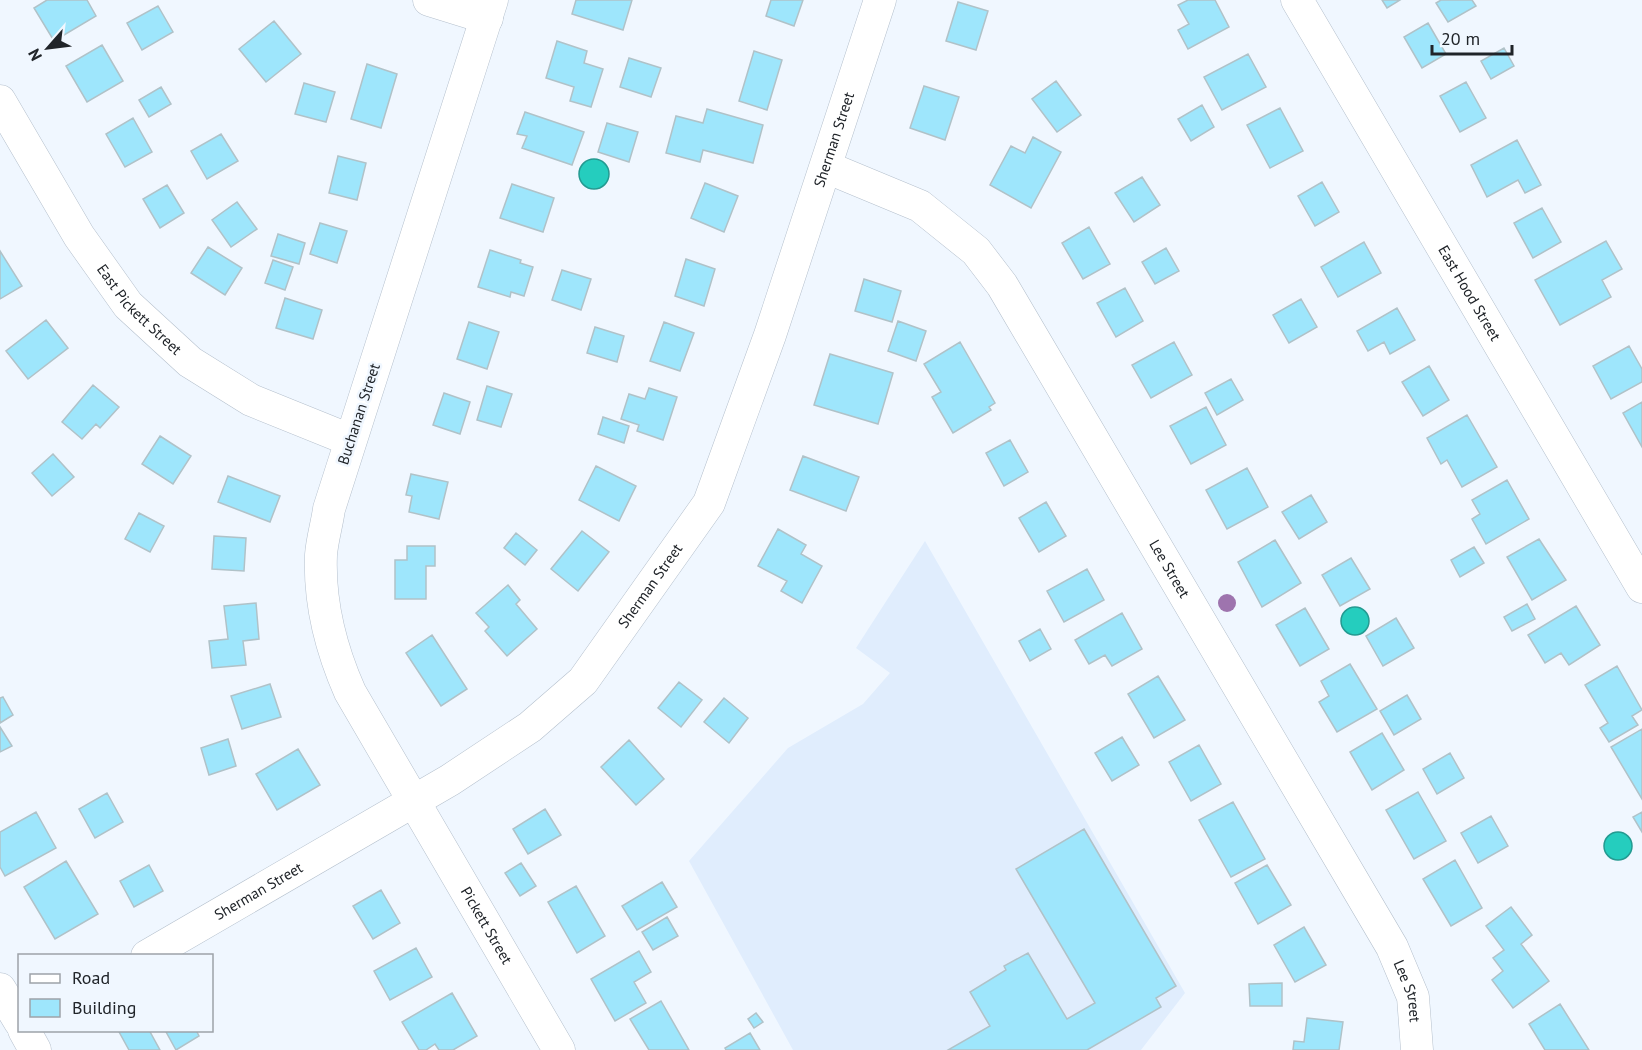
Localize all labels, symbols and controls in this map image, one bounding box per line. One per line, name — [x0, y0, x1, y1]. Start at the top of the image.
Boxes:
north arrow — [18, 18, 78, 78]
scale bar — [1432, 18, 1512, 56]
text: 20 m — [1441, 27, 1480, 50]
text: N — [23, 46, 46, 64]
street label: Sherman Street — [809, 89, 858, 190]
street label: East Hood Street — [1434, 242, 1505, 344]
street label: East Pickett Street — [93, 260, 186, 359]
street label: Buchanan Street — [333, 361, 384, 467]
street label: Lee Street — [1145, 536, 1194, 601]
street label: Sherman Street — [613, 540, 686, 632]
street label: Sherman Street — [211, 858, 306, 924]
street label: Pickett Street — [457, 883, 517, 967]
legend — [18, 954, 213, 1032]
street label: Lee Street — [1390, 957, 1425, 1023]
text: Road — [72, 966, 110, 989]
text: Building — [72, 996, 136, 1019]

